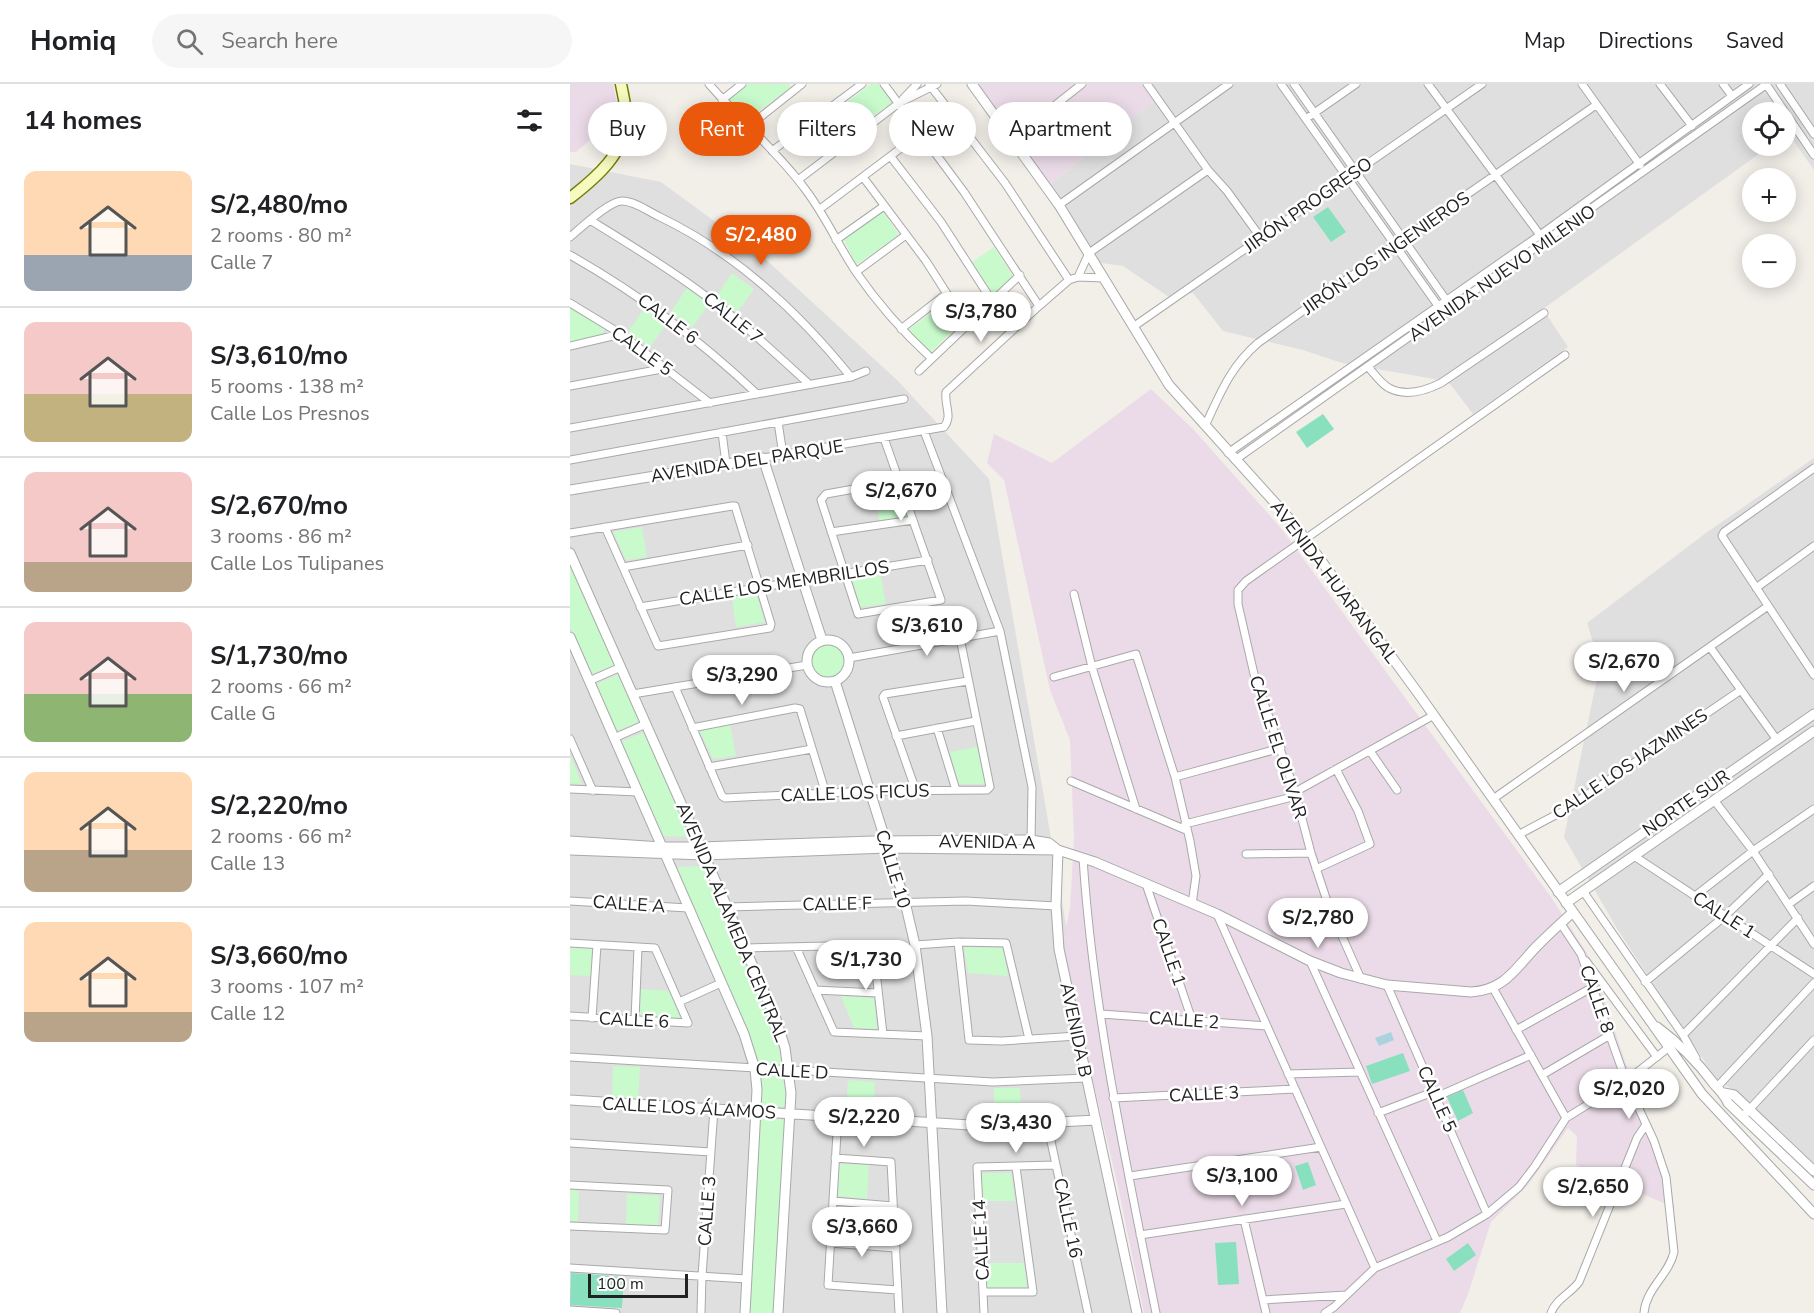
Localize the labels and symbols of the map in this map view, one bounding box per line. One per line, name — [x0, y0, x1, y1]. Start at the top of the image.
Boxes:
street label: JIRÓN PROGRESO — [1238, 152, 1377, 259]
street label: JIRÓN LOS INGENIEROS — [1297, 186, 1475, 321]
street label: AVENIDA NUEVO MILENIO — [1404, 199, 1600, 347]
pin: S/2,480 — [706, 215, 816, 266]
street label: CALLE 7 — [698, 287, 768, 349]
street label: CALLE 6 — [633, 288, 703, 350]
pin: S/3,780 — [926, 292, 1036, 343]
street label: CALLE 5 — [606, 321, 678, 381]
street label: AVENIDA DEL PARQUE — [649, 434, 845, 488]
pin: S/2,670 — [846, 471, 956, 522]
street label: AVENIDA HUARANGAL — [1265, 496, 1403, 668]
street label: CALLE LOS MEMBRILLOS — [677, 555, 891, 611]
pin: S/3,610 — [872, 606, 982, 657]
pin: S/2,670 — [1569, 642, 1679, 693]
pin: S/3,290 — [687, 655, 797, 706]
street label: CALLE EL OLIVAR — [1244, 672, 1312, 822]
street label: CALLE LOS JAZMINES — [1548, 703, 1712, 825]
street label: NORTE SUR — [1638, 764, 1734, 842]
street label: CALLE LOS FICUS — [780, 778, 930, 808]
street label: AVENIDA ALAMEDA CENTRAL — [671, 799, 793, 1046]
street label: CALLE 10 — [870, 827, 916, 911]
street label: AVENIDA A — [938, 829, 1036, 855]
street label: CALLE 1 — [1688, 886, 1760, 944]
street label: CALLE A — [592, 889, 666, 919]
street label: CALLE F — [802, 891, 872, 917]
pin: S/2,780 — [1263, 898, 1373, 949]
street label: CALLE 1 — [1146, 915, 1192, 989]
pin: S/1,730 — [811, 940, 921, 991]
street label: CALLE 8 — [1574, 962, 1620, 1036]
street label: AVENIDA B — [1054, 981, 1098, 1079]
street label: CALLE 6 — [598, 1006, 670, 1034]
street label: CALLE 2 — [1148, 1006, 1220, 1034]
street label: CALLE D — [755, 1057, 829, 1085]
street label: CALLE 5 — [1412, 1062, 1462, 1136]
pin: S/2,020 — [1574, 1069, 1684, 1120]
street label: CALLE 3 — [1168, 1080, 1240, 1108]
street label: CALLE LOS ÁLAMOS — [601, 1091, 777, 1125]
pin: S/2,220 — [809, 1097, 919, 1148]
pin: S/3,430 — [961, 1103, 1071, 1154]
pin: S/3,100 — [1187, 1156, 1297, 1207]
pin: S/2,650 — [1538, 1167, 1648, 1218]
street label: CALLE 3 — [693, 1175, 721, 1247]
street label: CALLE 16 — [1048, 1176, 1088, 1260]
street label: CALLE 14 — [967, 1199, 995, 1281]
pin: S/3,660 — [807, 1207, 917, 1258]
scale bar — [588, 1271, 688, 1298]

